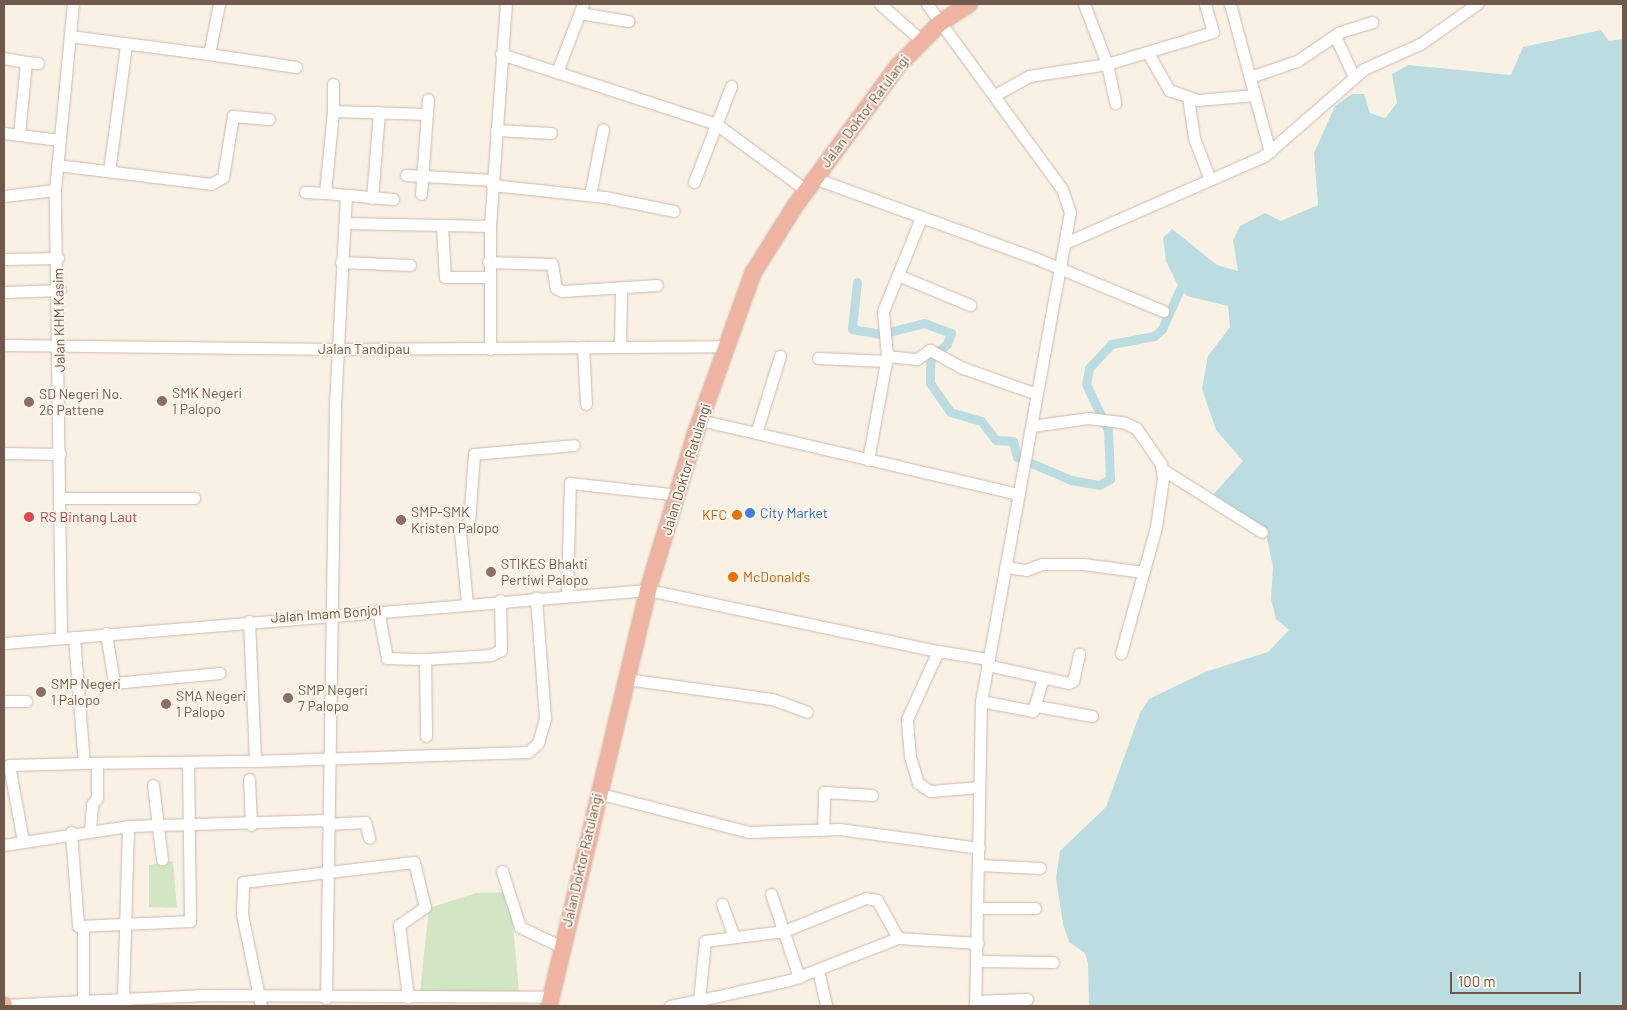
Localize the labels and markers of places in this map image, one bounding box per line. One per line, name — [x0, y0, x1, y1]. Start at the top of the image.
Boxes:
place label: SMK Negeri 1 Palopo — [172, 385, 242, 418]
place label: SD Negeri No. 26 Pattene — [39, 386, 123, 418]
marker: SMK Negeri 1 Palopo — [156, 395, 168, 407]
marker: SD Negeri No. 26 Pattene — [23, 396, 35, 408]
place label: SMP-SMK Kristen Palopo — [411, 504, 499, 536]
place label: City Market — [760, 505, 828, 521]
place label: KFC — [702, 507, 727, 523]
marker: City Market — [744, 507, 756, 519]
place label: RS Bintang Laut — [40, 509, 137, 525]
marker: KFC — [731, 509, 743, 521]
marker: RS Bintang Laut — [22, 510, 36, 524]
marker: SMP-SMK Kristen Palopo — [395, 514, 407, 526]
place label: STIKES Bhakti Pertiwi Palopo — [501, 556, 588, 588]
marker: STIKES Bhakti Pertiwi Palopo — [485, 566, 497, 578]
place label: McDonald's — [743, 569, 810, 585]
marker: McDonald's — [727, 571, 739, 583]
place label: SMP Negeri 1 Palopo — [51, 676, 121, 709]
place label: SMP Negeri 7 Palopo — [298, 682, 368, 714]
marker: SMP Negeri 1 Palopo — [35, 686, 47, 698]
place label: SMA Negeri 1 Palopo — [176, 688, 246, 720]
marker: SMP Negeri 7 Palopo — [282, 692, 294, 704]
marker: SMA Negeri 1 Palopo — [160, 698, 172, 710]

